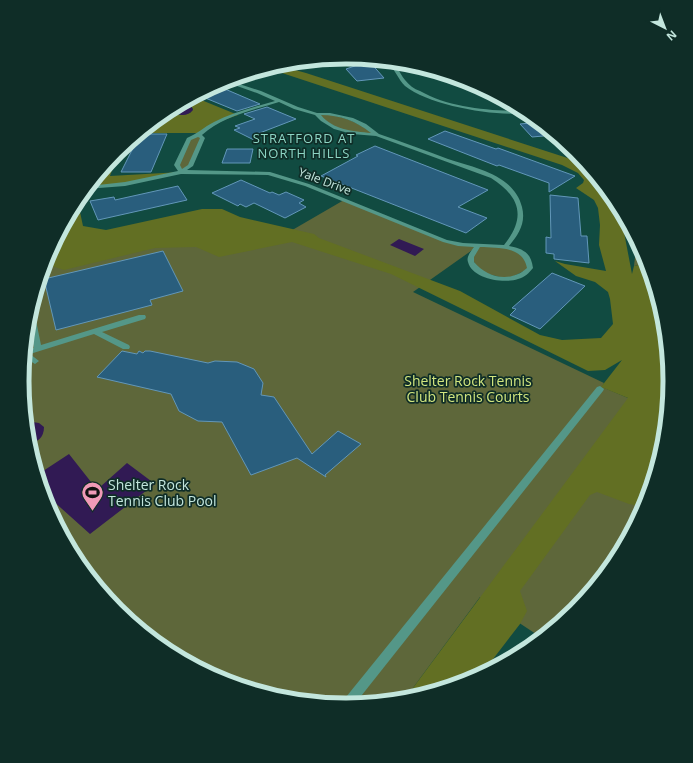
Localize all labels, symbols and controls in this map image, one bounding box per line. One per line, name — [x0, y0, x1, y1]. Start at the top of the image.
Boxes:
north arrow — [645, 8, 685, 48]
text: N — [664, 27, 680, 44]
district label: STRATFORD AT NORTH HILLS — [253, 129, 355, 162]
street label: Yale Drive — [296, 163, 354, 199]
park label: Shelter Rock Tennis Club Tennis Courts — [404, 371, 532, 406]
place label: Shelter Rock Tennis Club Pool — [108, 475, 217, 510]
sports icon: Shelter Rock Tennis Club Pool — [79, 479, 105, 512]

